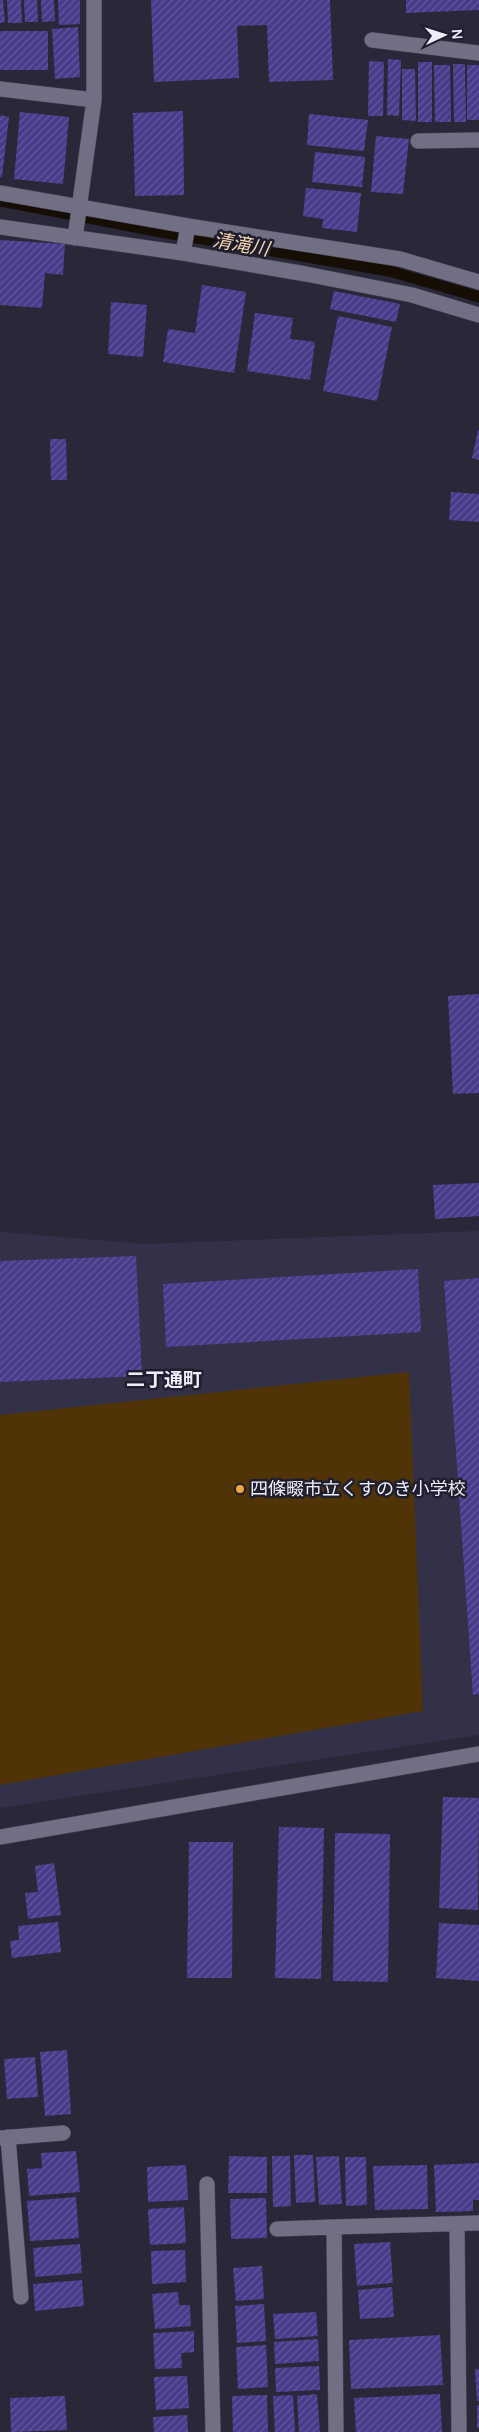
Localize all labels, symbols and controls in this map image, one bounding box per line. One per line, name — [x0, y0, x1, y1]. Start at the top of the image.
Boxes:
north arrow — [419, 10, 469, 60]
text: N — [448, 28, 467, 40]
water label: 清滝川 — [211, 226, 273, 262]
district label: 二丁通町 — [126, 1366, 202, 1392]
place label: 四條畷市立くすのき小学校 — [250, 1476, 465, 1500]
marker: 四條畷市立くすのき小学校 — [234, 1483, 246, 1495]

